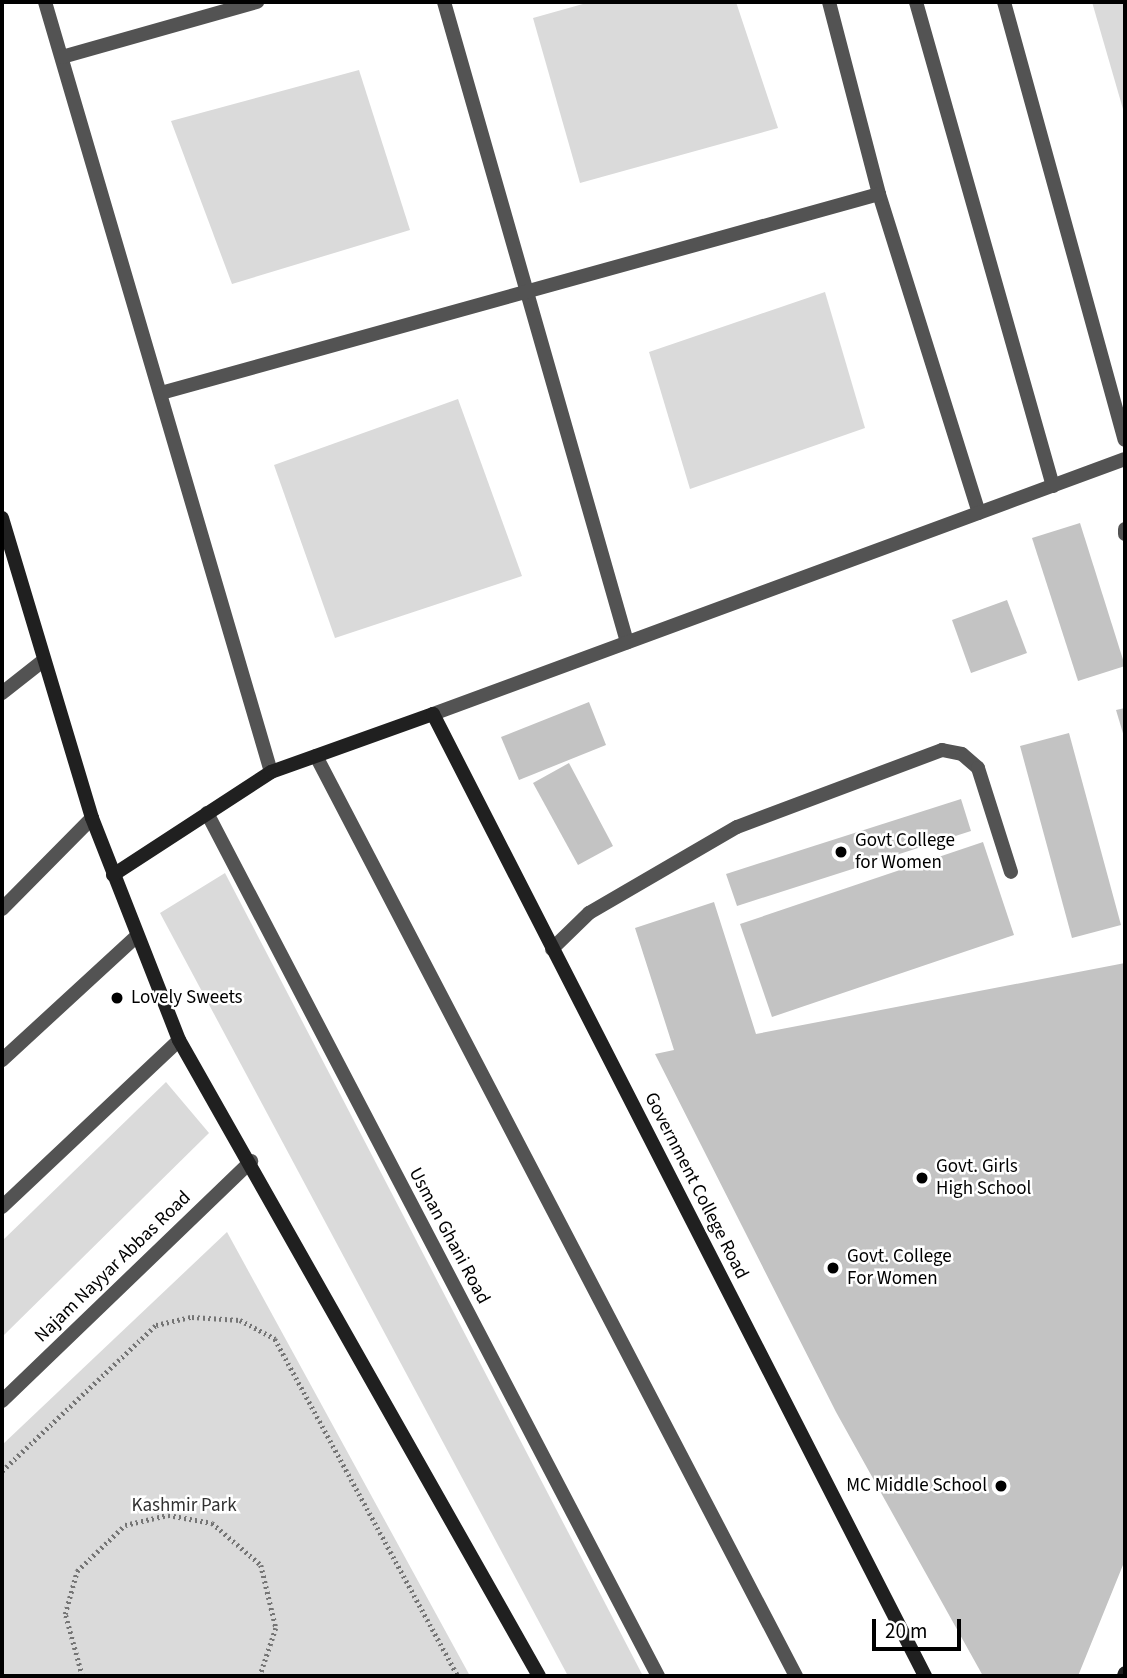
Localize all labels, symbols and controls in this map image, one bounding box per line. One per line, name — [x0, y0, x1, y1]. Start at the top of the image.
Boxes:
place label: Govt College for Women — [855, 830, 955, 874]
marker: Govt College for Women — [833, 844, 849, 860]
place label: Lovely Sweets — [131, 987, 243, 1009]
marker: Lovely Sweets — [109, 990, 125, 1006]
street label: Government College Road — [639, 1089, 753, 1283]
place label: Govt. Girls High School — [936, 1156, 1031, 1200]
street label: Usman Ghani Road — [404, 1164, 494, 1308]
marker: Govt. Girls High School — [914, 1170, 930, 1186]
street label: Najam Nayyar Abbas Road — [30, 1187, 196, 1347]
place label: Govt. College For Women — [847, 1246, 952, 1290]
marker: Govt. College For Women — [825, 1260, 841, 1276]
place label: MC Middle School — [846, 1475, 987, 1497]
marker: MC Middle School — [993, 1478, 1009, 1494]
park label: Kashmir Park — [131, 1495, 237, 1517]
scale bar — [875, 1604, 964, 1648]
text: 20 m — [885, 1616, 927, 1646]

